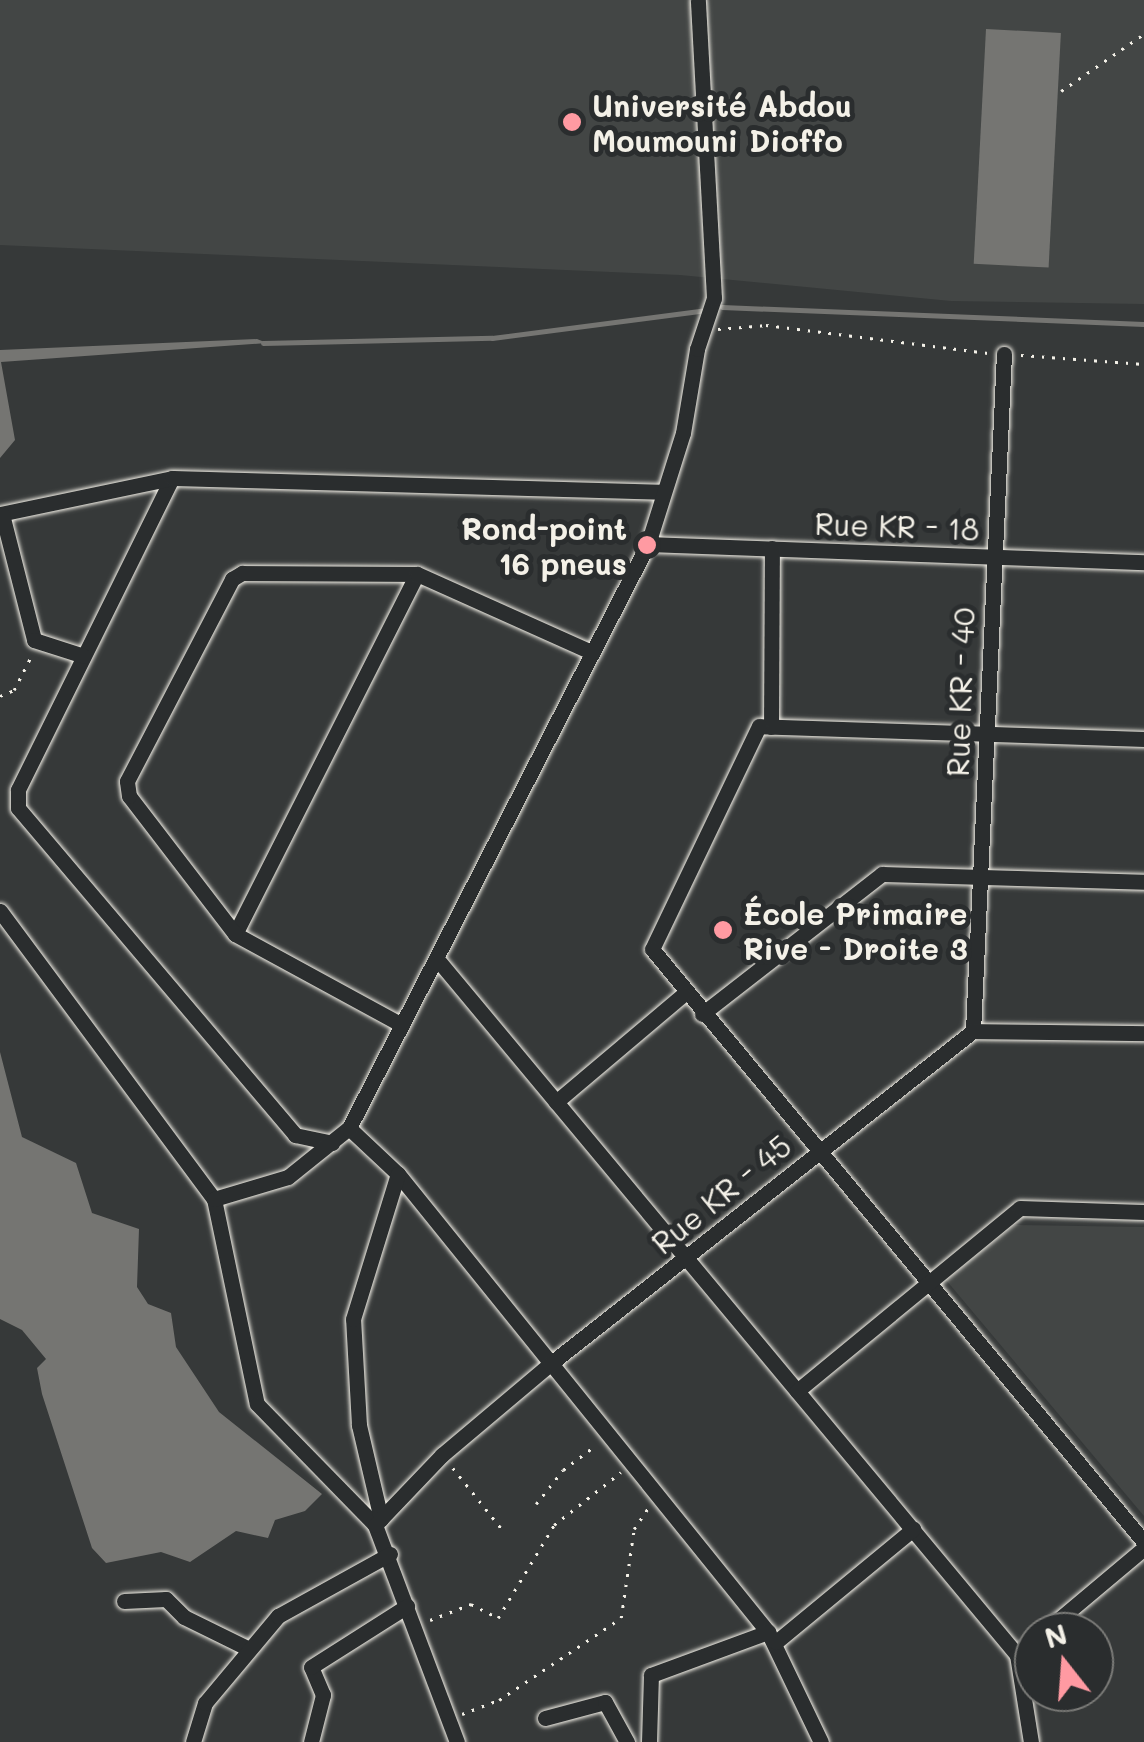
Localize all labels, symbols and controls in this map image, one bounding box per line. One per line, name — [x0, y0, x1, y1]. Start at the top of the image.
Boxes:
place label: Université Abdou Moumouni Dioffo — [592, 87, 852, 158]
marker: Université Abdou Moumouni Dioffo — [561, 111, 583, 133]
street label: Rue KR - 18 — [814, 505, 980, 547]
place label: Rond-point 16 pneus — [461, 510, 627, 580]
marker: Rond-point 16 pneus — [636, 534, 658, 556]
street label: Rue KR - 40 — [939, 607, 981, 777]
place label: École Primaire Rive - Droite 3 — [743, 895, 968, 966]
marker: École Primaire Rive - Droite 3 — [712, 919, 734, 941]
street label: Rue KR - 45 — [644, 1127, 798, 1261]
north arrow — [1014, 1612, 1114, 1712]
text: N — [1040, 1615, 1071, 1656]

